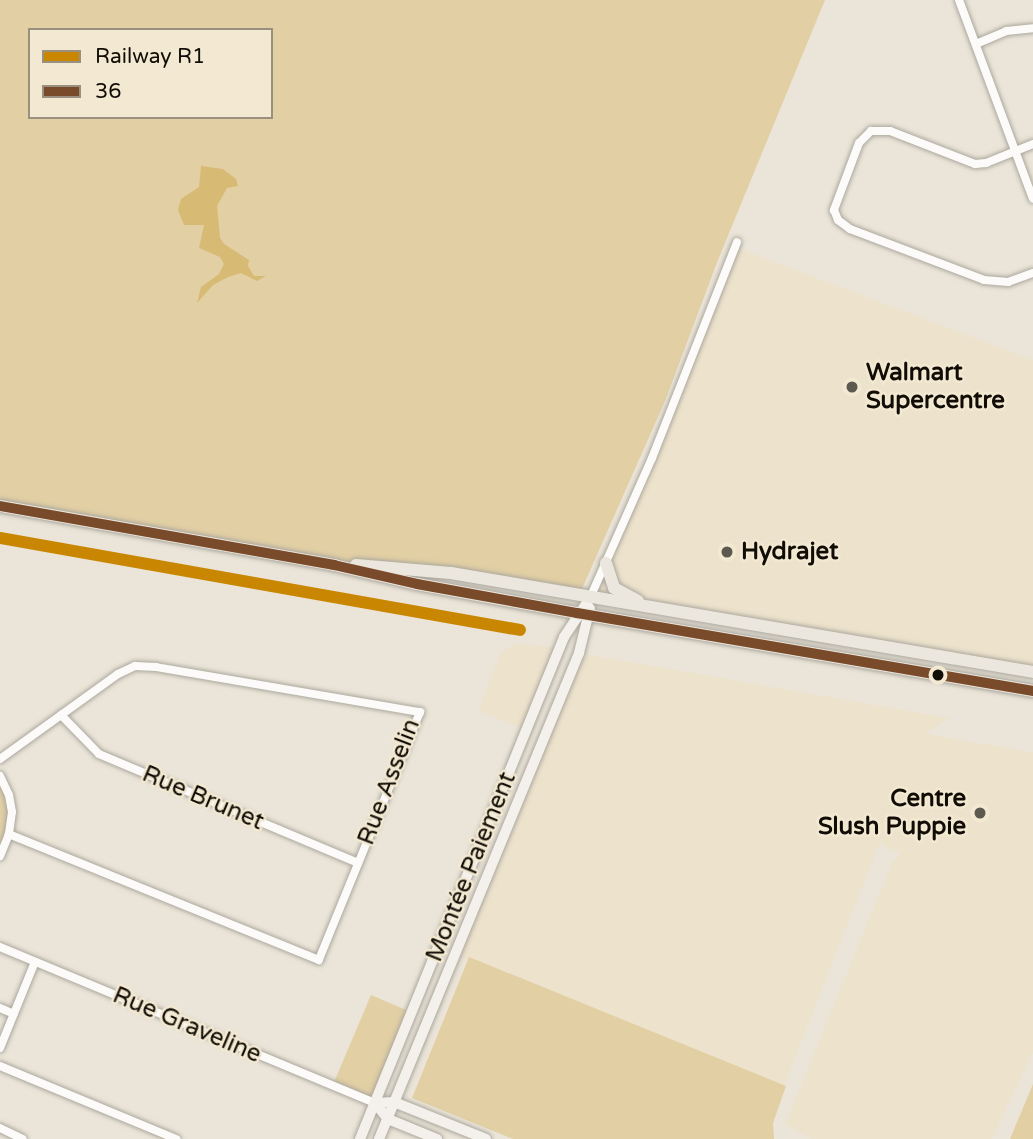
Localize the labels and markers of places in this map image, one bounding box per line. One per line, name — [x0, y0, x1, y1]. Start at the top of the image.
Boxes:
place label: Walmart Supercentre — [866, 359, 1005, 415]
marker: Walmart Supercentre — [844, 379, 860, 395]
place label: Hydrajet — [741, 538, 838, 566]
marker: Hydrajet — [719, 544, 735, 560]
unlabelled marker — [931, 668, 945, 682]
place label: Centre Slush Puppie — [818, 785, 966, 841]
marker: Centre Slush Puppie — [972, 805, 988, 821]

